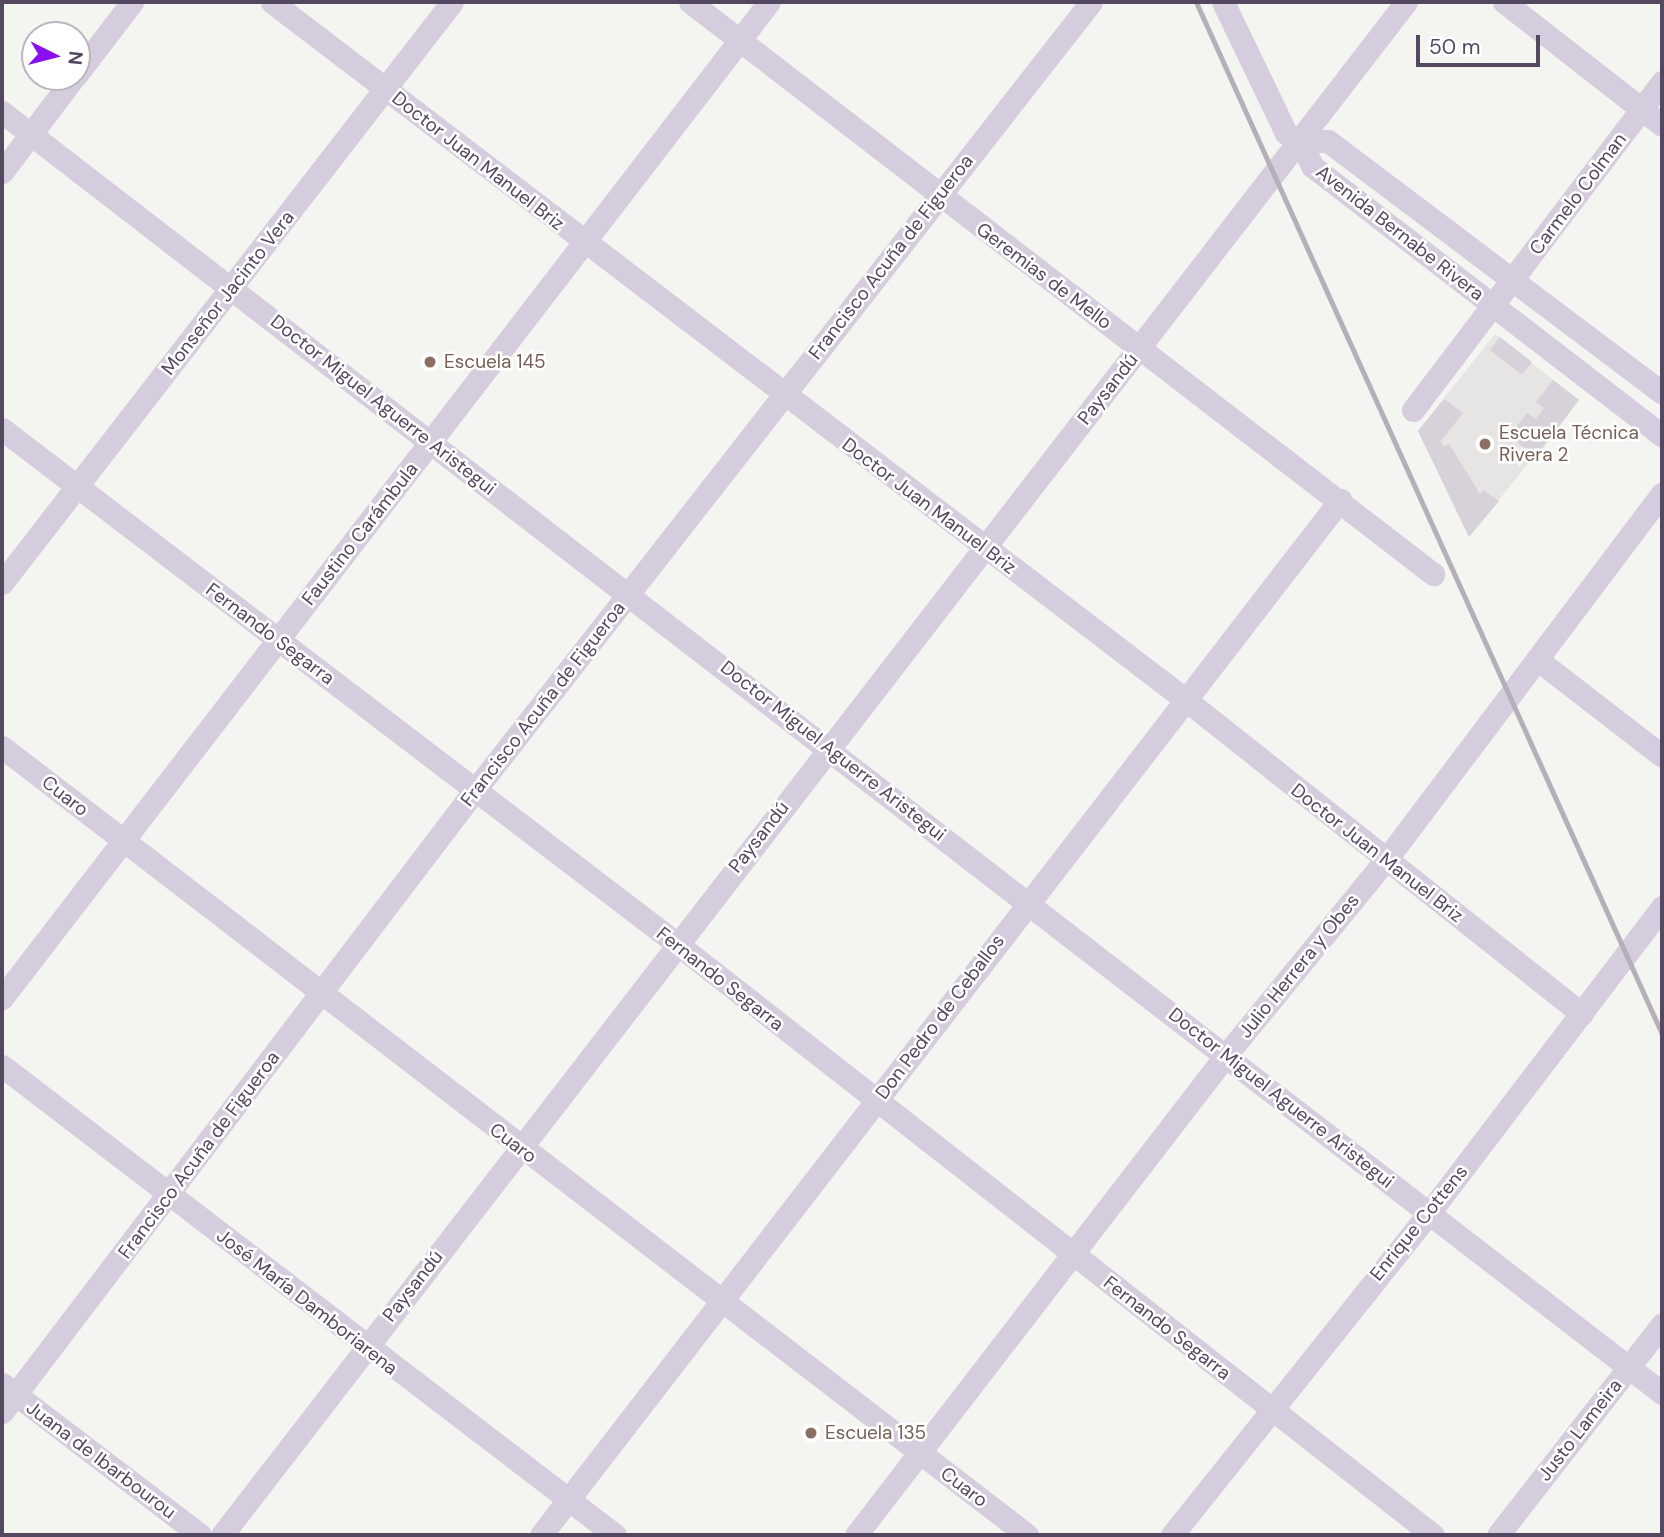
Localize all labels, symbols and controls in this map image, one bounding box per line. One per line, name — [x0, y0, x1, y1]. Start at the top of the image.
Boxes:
north arrow — [21, 21, 91, 91]
scale bar — [1419, 21, 1543, 65]
text: 50 m — [1429, 33, 1480, 61]
text: N — [62, 50, 89, 66]
street label: Doctor Juan Manuel Briz — [387, 87, 569, 235]
street label: Carmelo Colman — [1525, 129, 1631, 259]
street label: Francisco Acuña de Figueroa — [804, 150, 978, 364]
street label: Avenida Bernabe Rivera — [1312, 160, 1488, 306]
street label: Monseñor Jacinto Vera — [157, 206, 299, 380]
street label: Geremias de Mello — [972, 218, 1116, 334]
street label: Doctor Miguel Aguerre Aristegui — [266, 310, 500, 500]
street label: Paysandú — [1073, 349, 1143, 429]
place label: Escuela 145 — [444, 351, 545, 373]
marker: Escuela 145 — [422, 354, 438, 370]
place label: Escuela Técnica Rivera 2 — [1499, 422, 1639, 466]
street label: Doctor Juan Manuel Briz — [837, 433, 1021, 579]
marker: Escuela Técnica Rivera 2 — [1477, 436, 1493, 452]
street label: Faustino Carámbula — [297, 458, 423, 610]
street label: Fernando Segarra — [201, 578, 339, 690]
street label: Francisco Acuña de Figueroa — [456, 597, 630, 811]
street label: Doctor Miguel Aguerre Aristegui — [716, 656, 950, 846]
street label: Cuaro — [37, 771, 93, 821]
street label: Doctor Juan Manuel Briz — [1286, 779, 1468, 927]
street label: Paysandú — [724, 797, 794, 877]
street label: Julio Herrera y Obes — [1234, 889, 1364, 1043]
street label: Fernando Segarra — [652, 922, 788, 1036]
street label: Don Pedro de Ceballos — [871, 930, 1009, 1104]
street label: Doctor Miguel Aguerre Aristegui — [1164, 1003, 1398, 1193]
street label: Francisco Acuña de Figueroa — [114, 1047, 284, 1263]
street label: Cuaro — [485, 1118, 541, 1168]
street label: Enrique Cottens — [1365, 1161, 1473, 1285]
street label: José María Damboriarena — [212, 1224, 402, 1380]
street label: Paysandú — [378, 1246, 448, 1326]
street label: Fernando Segarra — [1099, 1271, 1235, 1385]
street label: Justo Lameira — [1533, 1375, 1627, 1485]
street label: Juana de Ibarbourou — [22, 1396, 180, 1524]
place label: Escuela 135 — [825, 1422, 926, 1444]
marker: Escuela 135 — [803, 1425, 819, 1441]
street label: Cuaro — [936, 1462, 992, 1512]

